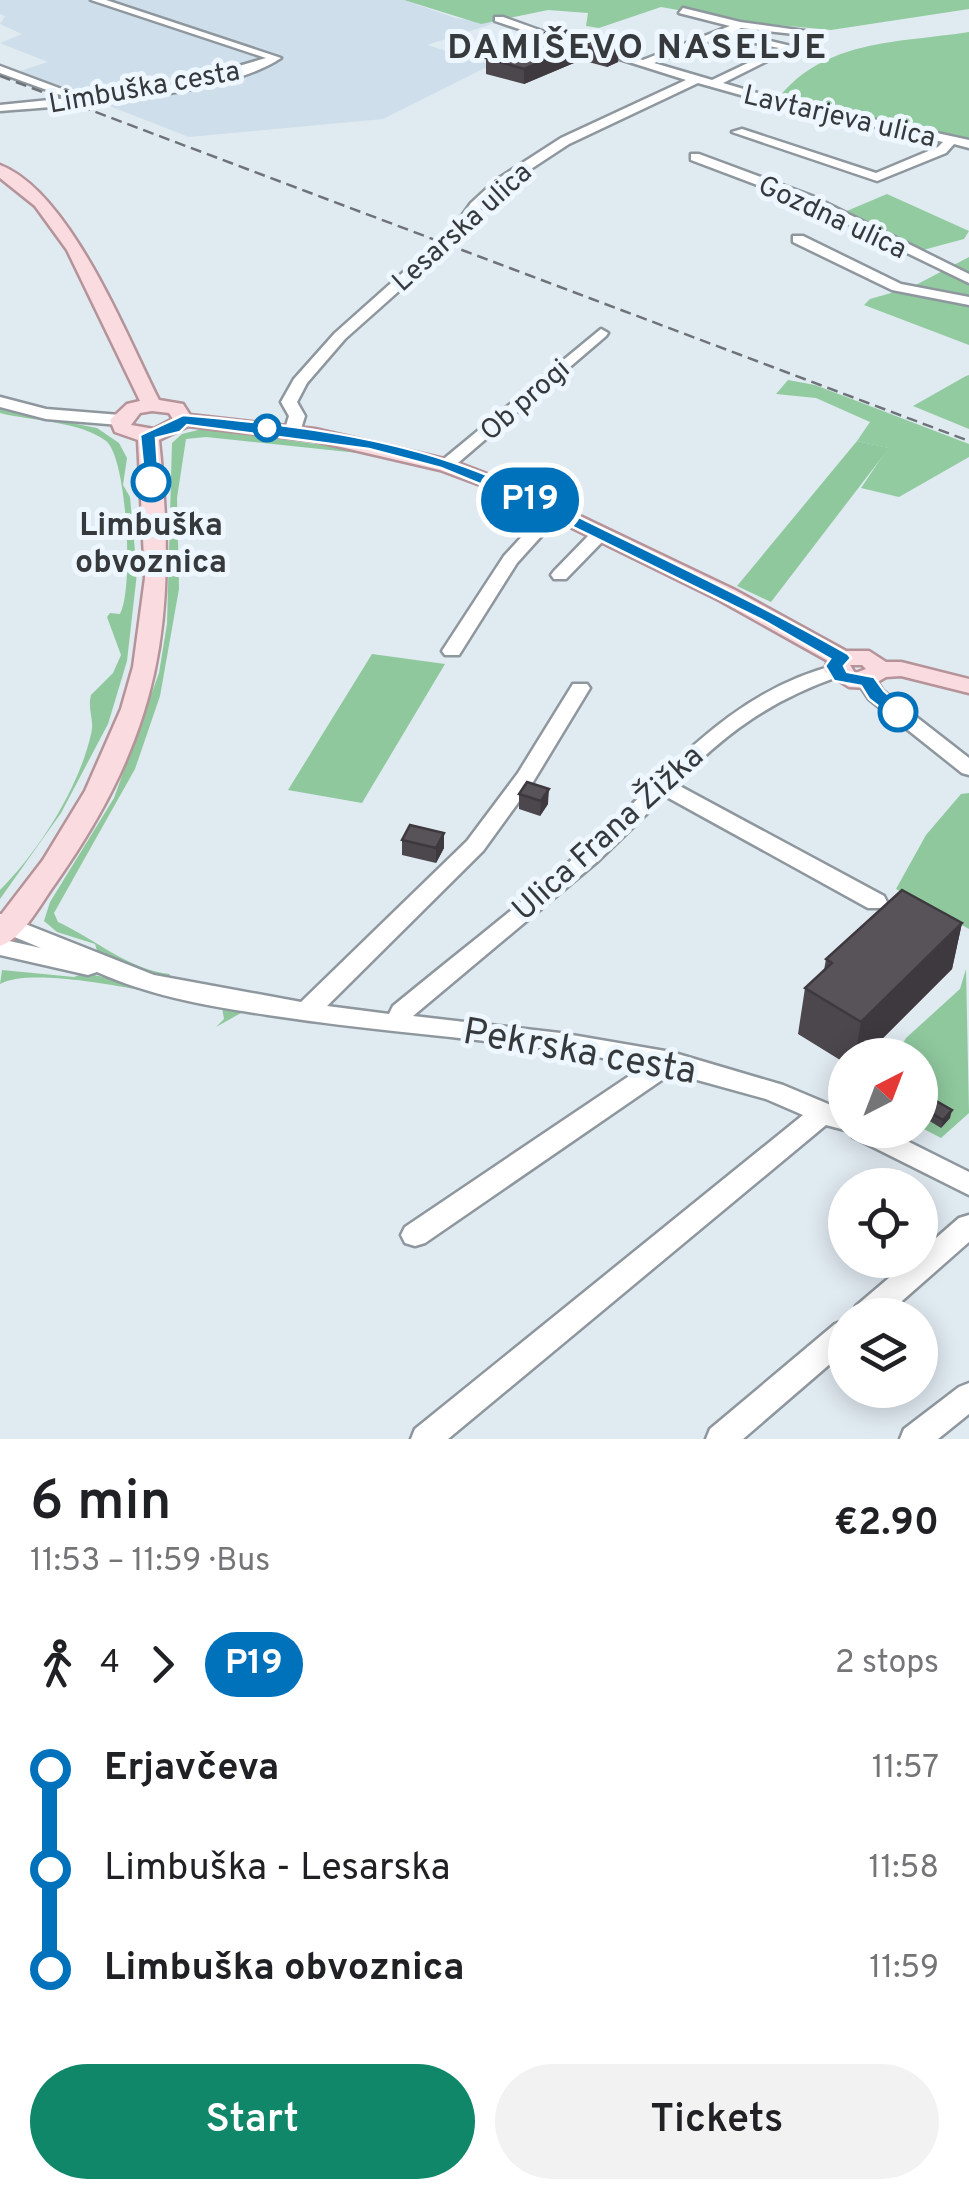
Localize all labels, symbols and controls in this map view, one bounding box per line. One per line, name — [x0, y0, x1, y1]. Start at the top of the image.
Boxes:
district label: DAMIŠEVO NASELJE — [447, 26, 829, 71]
street label: Limbuška cesta — [46, 54, 243, 123]
street label: Lavtarjeva ulica — [740, 78, 939, 158]
street label: Lesarska ulica — [385, 156, 541, 301]
street label: Gozdna ulica — [752, 169, 912, 269]
street label: Ob progi — [474, 352, 578, 450]
unlabelled marker — [254, 415, 280, 441]
marker: Limbuška obvoznica — [132, 463, 170, 501]
line badge: P19 — [472, 468, 588, 532]
text: P19 — [501, 478, 559, 522]
place label: Limbuška obvoznica — [75, 507, 227, 584]
unlabelled marker — [879, 693, 917, 731]
street label: Ulica Frana Žižka — [504, 736, 713, 931]
street label: Pekrska cesta — [459, 1009, 700, 1098]
north arrow — [828, 1038, 938, 1148]
map controls — [828, 1038, 938, 1408]
button: locate — [828, 1168, 938, 1278]
button: layers — [828, 1298, 938, 1408]
text: 6 min — [30, 1469, 172, 1539]
text: €2.90 — [834, 1500, 939, 1549]
text: 11:53 – 11:59 · Bus — [30, 1542, 270, 1582]
icon: walk — [30, 1637, 85, 1692]
icon: forward — [135, 1637, 190, 1692]
text: P19 — [225, 1642, 283, 1686]
text: 4 — [100, 1644, 120, 1684]
text: 2 stops — [835, 1644, 939, 1684]
text: Erjavčeva — [104, 1745, 279, 1794]
text: 11:57 — [872, 1749, 939, 1789]
text: Limbuška - Lesarska — [104, 1845, 451, 1894]
text: 11:58 — [869, 1849, 939, 1889]
text: Limbuška obvoznica — [104, 1945, 464, 1994]
text: 11:59 — [869, 1949, 939, 1989]
button: Start — [30, 2064, 475, 2179]
button: Tickets — [495, 2064, 939, 2179]

